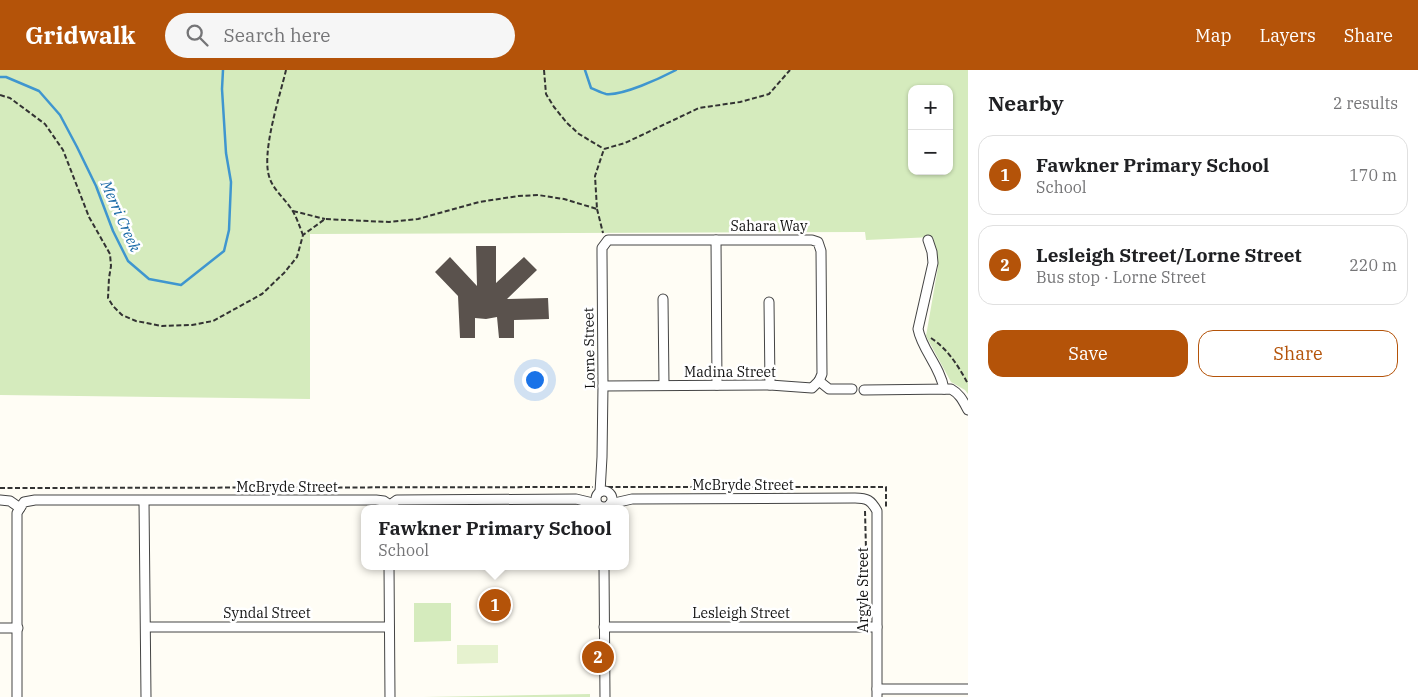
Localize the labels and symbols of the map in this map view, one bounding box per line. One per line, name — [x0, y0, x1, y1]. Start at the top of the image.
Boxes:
water label: Merri Creek — [96, 177, 145, 255]
street label: Sahara Way — [730, 217, 808, 235]
street label: Lorne Street — [579, 307, 599, 389]
street label: Madina Street — [684, 363, 776, 381]
your location — [522, 367, 548, 393]
street label: McBryde Street — [692, 476, 794, 494]
street label: McBryde Street — [236, 478, 338, 496]
street label: Argyle Street — [854, 547, 872, 633]
pin: 1 — [479, 586, 511, 624]
street label: Syndal Street — [223, 604, 311, 622]
street label: Lesleigh Street — [692, 604, 790, 622]
pin: 2 — [582, 638, 614, 676]

